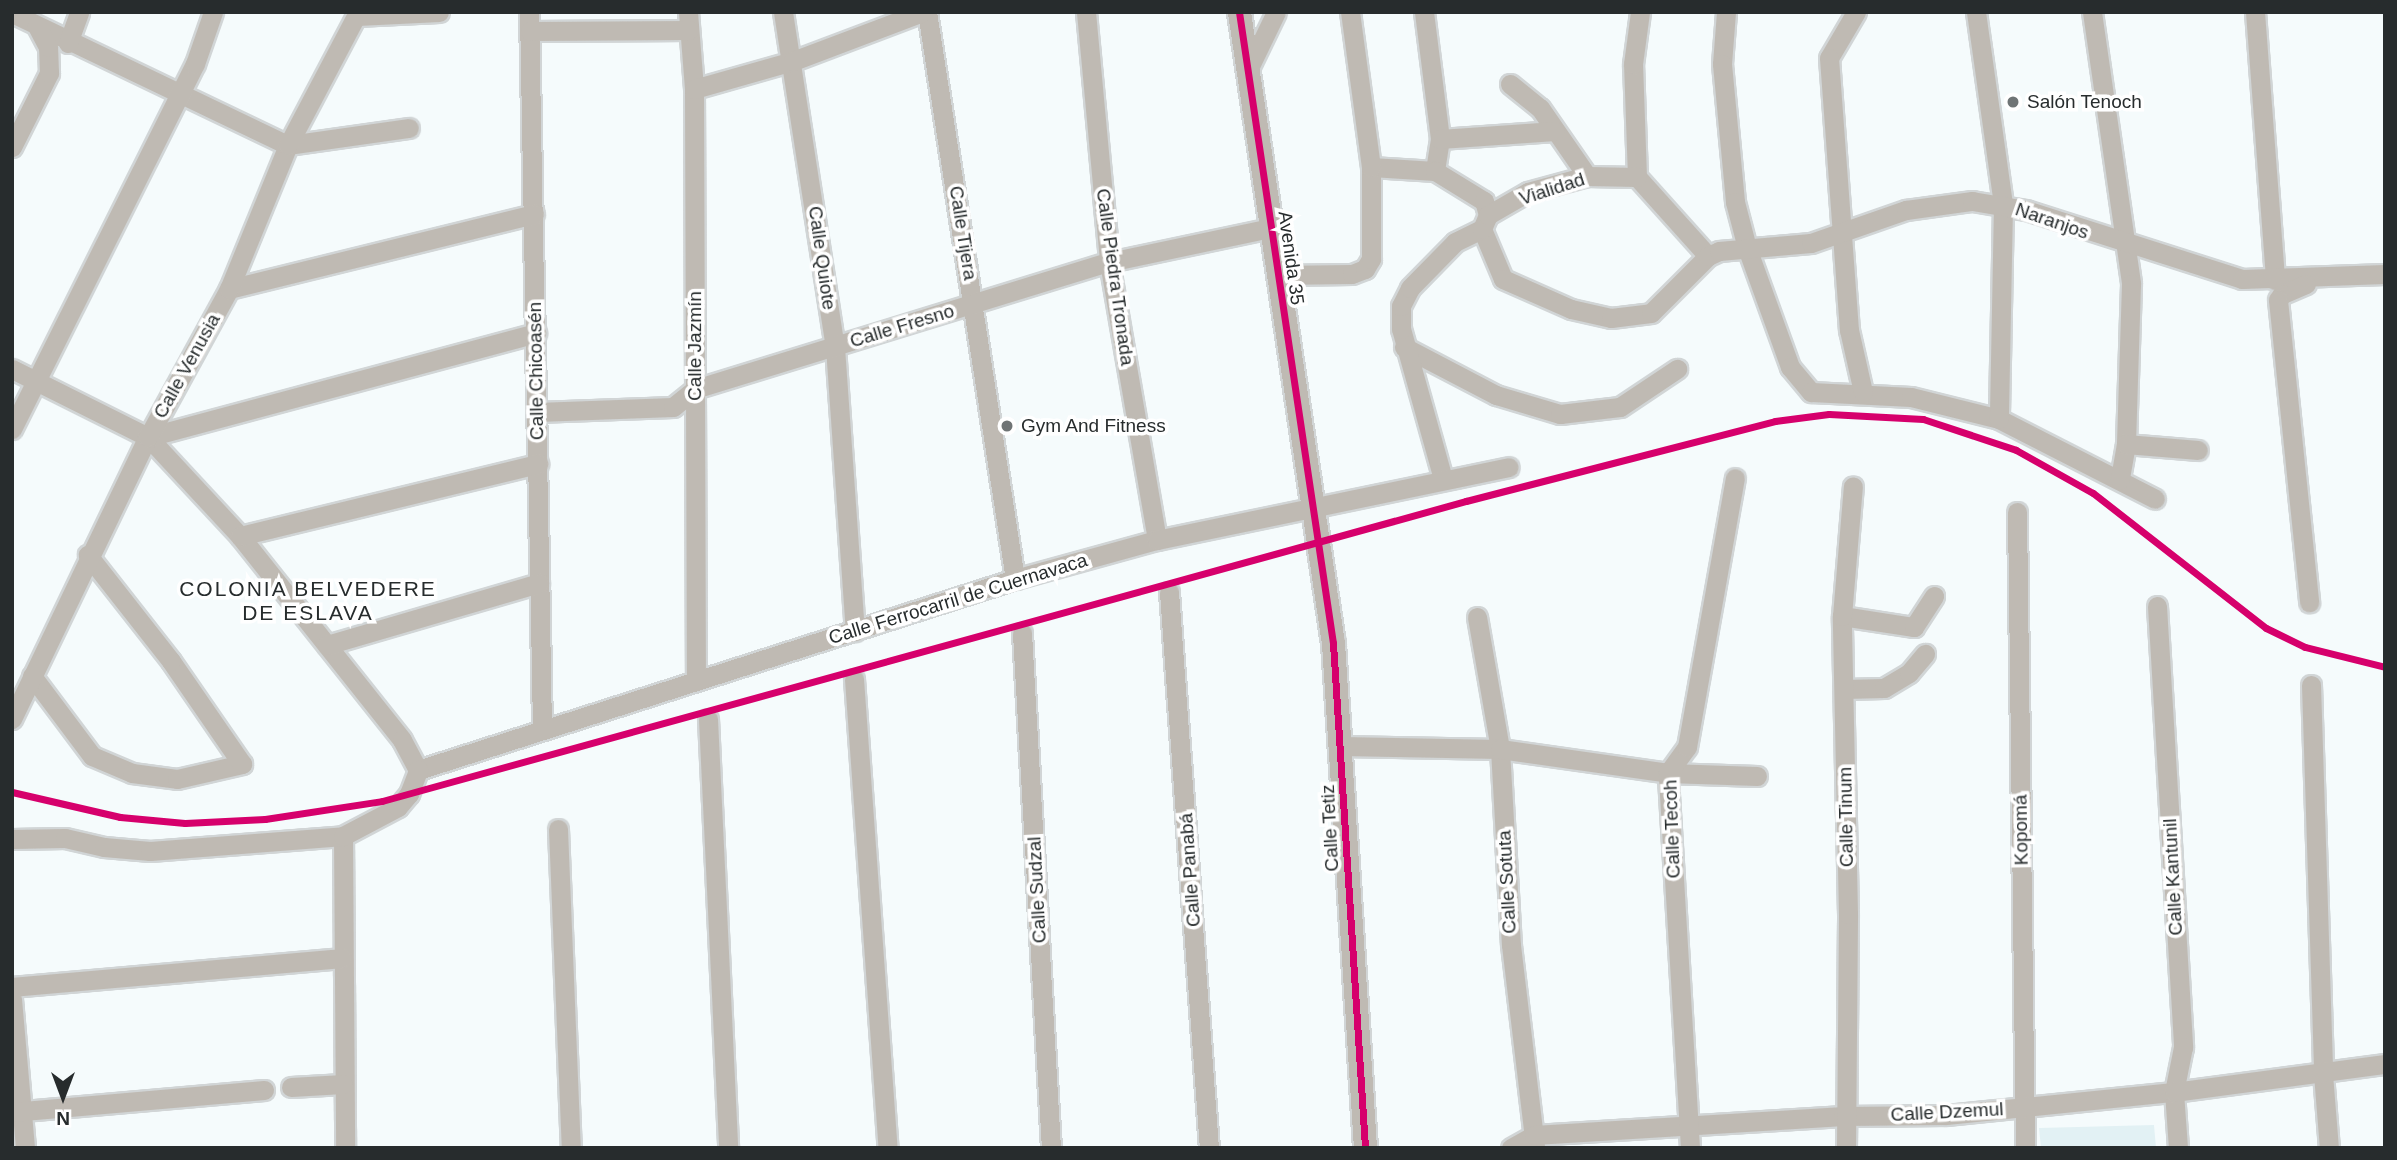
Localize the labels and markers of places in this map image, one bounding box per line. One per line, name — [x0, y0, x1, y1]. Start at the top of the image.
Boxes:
place label: Salón Tenoch — [2027, 91, 2142, 113]
marker: Salón Tenoch — [2005, 94, 2021, 110]
place label: Gym And Fitness — [1021, 415, 1167, 437]
marker: Gym And Fitness — [999, 418, 1015, 434]

